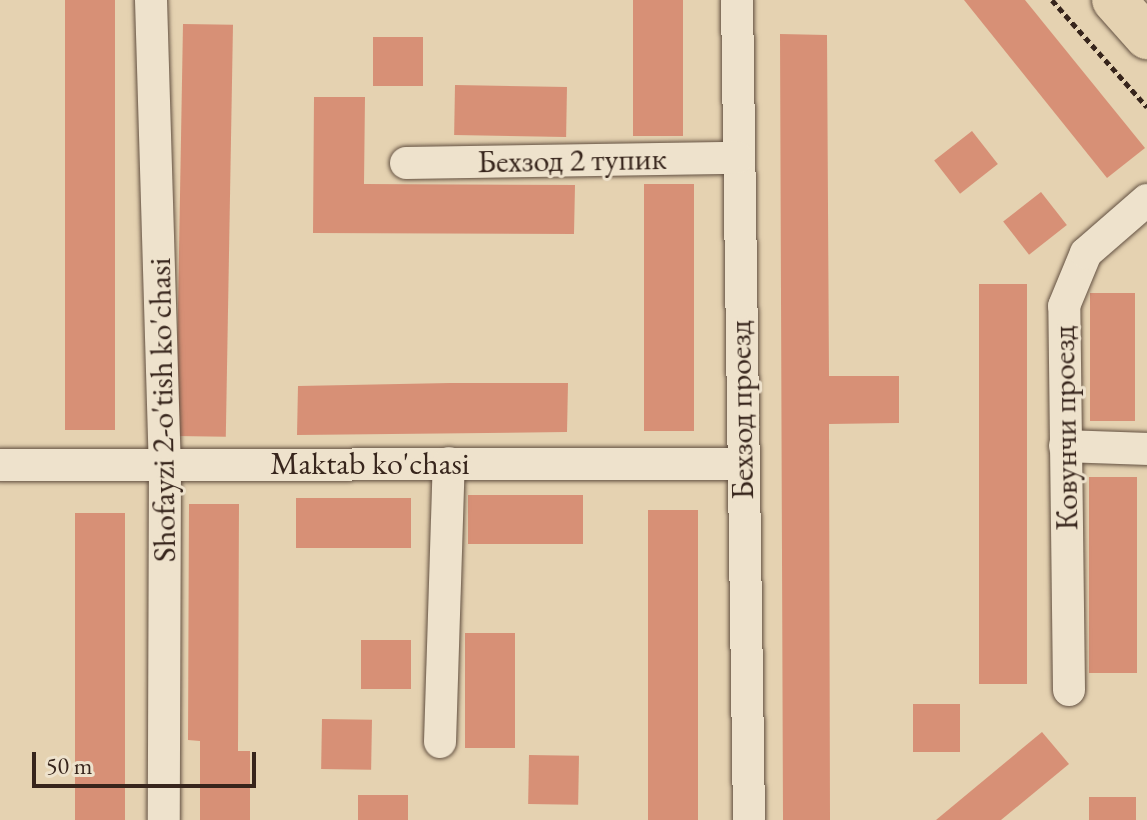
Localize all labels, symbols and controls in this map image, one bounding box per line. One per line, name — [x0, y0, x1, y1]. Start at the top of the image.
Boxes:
street label: Бехзод 2 тупик — [477, 139, 667, 181]
street label: Shofayzi 2-o'tish ko'chasi — [140, 257, 184, 563]
street label: Бехзод проезд — [720, 320, 762, 500]
street label: Ковунчи проезд — [1044, 325, 1086, 531]
street label: Maktab ko'chasi — [270, 444, 470, 482]
scale bar — [36, 736, 260, 786]
text: 50 m — [46, 750, 93, 781]

